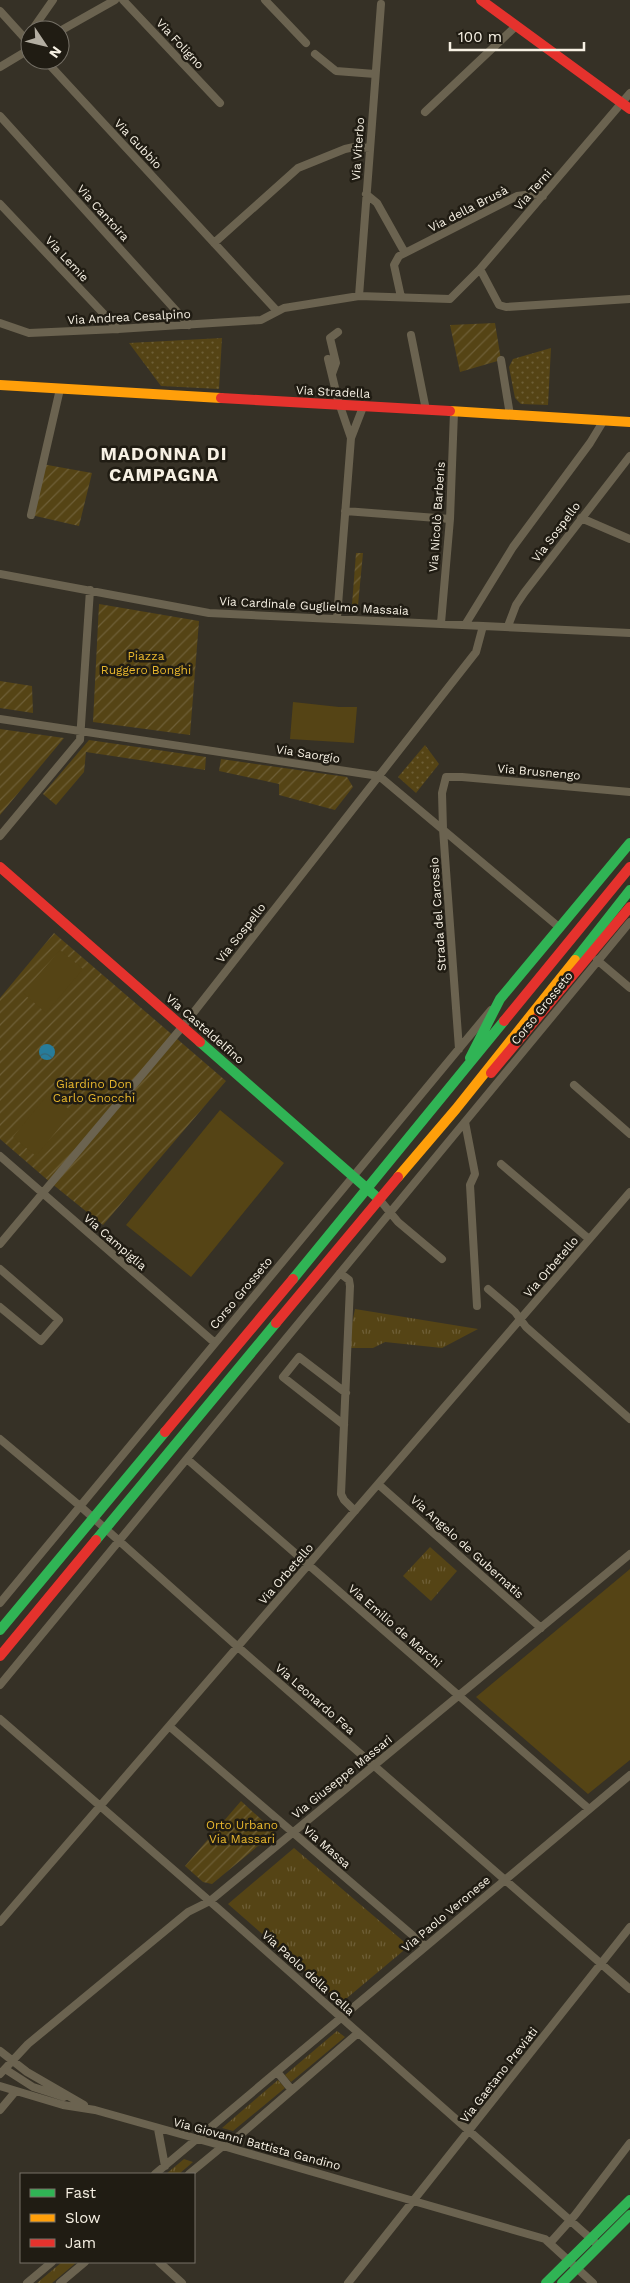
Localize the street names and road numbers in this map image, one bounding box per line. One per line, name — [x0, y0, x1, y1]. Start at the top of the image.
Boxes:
street label: Via Foligno — [153, 16, 207, 72]
street label: Via Gubbio — [111, 116, 165, 172]
street label: Via Viterbo — [349, 117, 367, 181]
street label: Via Terni — [511, 167, 555, 213]
street label: Via Cantoira — [74, 182, 132, 244]
street label: Via della Brusà — [426, 183, 510, 235]
street label: Via Lemie — [42, 233, 92, 285]
street label: Via Andrea Cesalpino — [67, 307, 191, 327]
street label: Via Stradella — [295, 383, 371, 401]
street label: Via Nicolò Barberis — [426, 461, 448, 573]
street label: Via Sospello — [529, 499, 583, 565]
street label: Via Cardinale Guglielmo Massaia — [219, 594, 409, 618]
street label: Via Saorgio — [275, 742, 341, 766]
street label: Via Brusnengo — [497, 761, 581, 783]
street label: Strada del Carossio — [427, 857, 449, 971]
street label: Via Sospello — [213, 900, 269, 966]
street label: Corso Grosseto — [508, 969, 576, 1047]
street label: Via Casteldelfino — [163, 991, 247, 1067]
street label: Via Campiglia — [81, 1211, 149, 1273]
street label: Via Orbetello — [521, 1234, 581, 1300]
street label: Corso Grosseto — [207, 1254, 275, 1332]
street label: Via Angelo de Gubernatis — [408, 1493, 526, 1601]
street label: Via Orbetello — [256, 1541, 316, 1607]
street label: Via Emilio de Marchi — [345, 1581, 445, 1671]
street label: Via Leonardo Fea — [272, 1661, 358, 1737]
street label: Via Giuseppe Massari — [289, 1732, 395, 1822]
street label: Via Massa — [301, 1823, 354, 1871]
street label: Via Paolo Veronese — [399, 1873, 493, 1955]
street label: Via Paolo della Cella — [259, 1928, 357, 2018]
street label: Via Gaetano Previati — [457, 2024, 541, 2126]
street label: Via Giovanni Battista Gandino — [172, 2115, 342, 2173]

